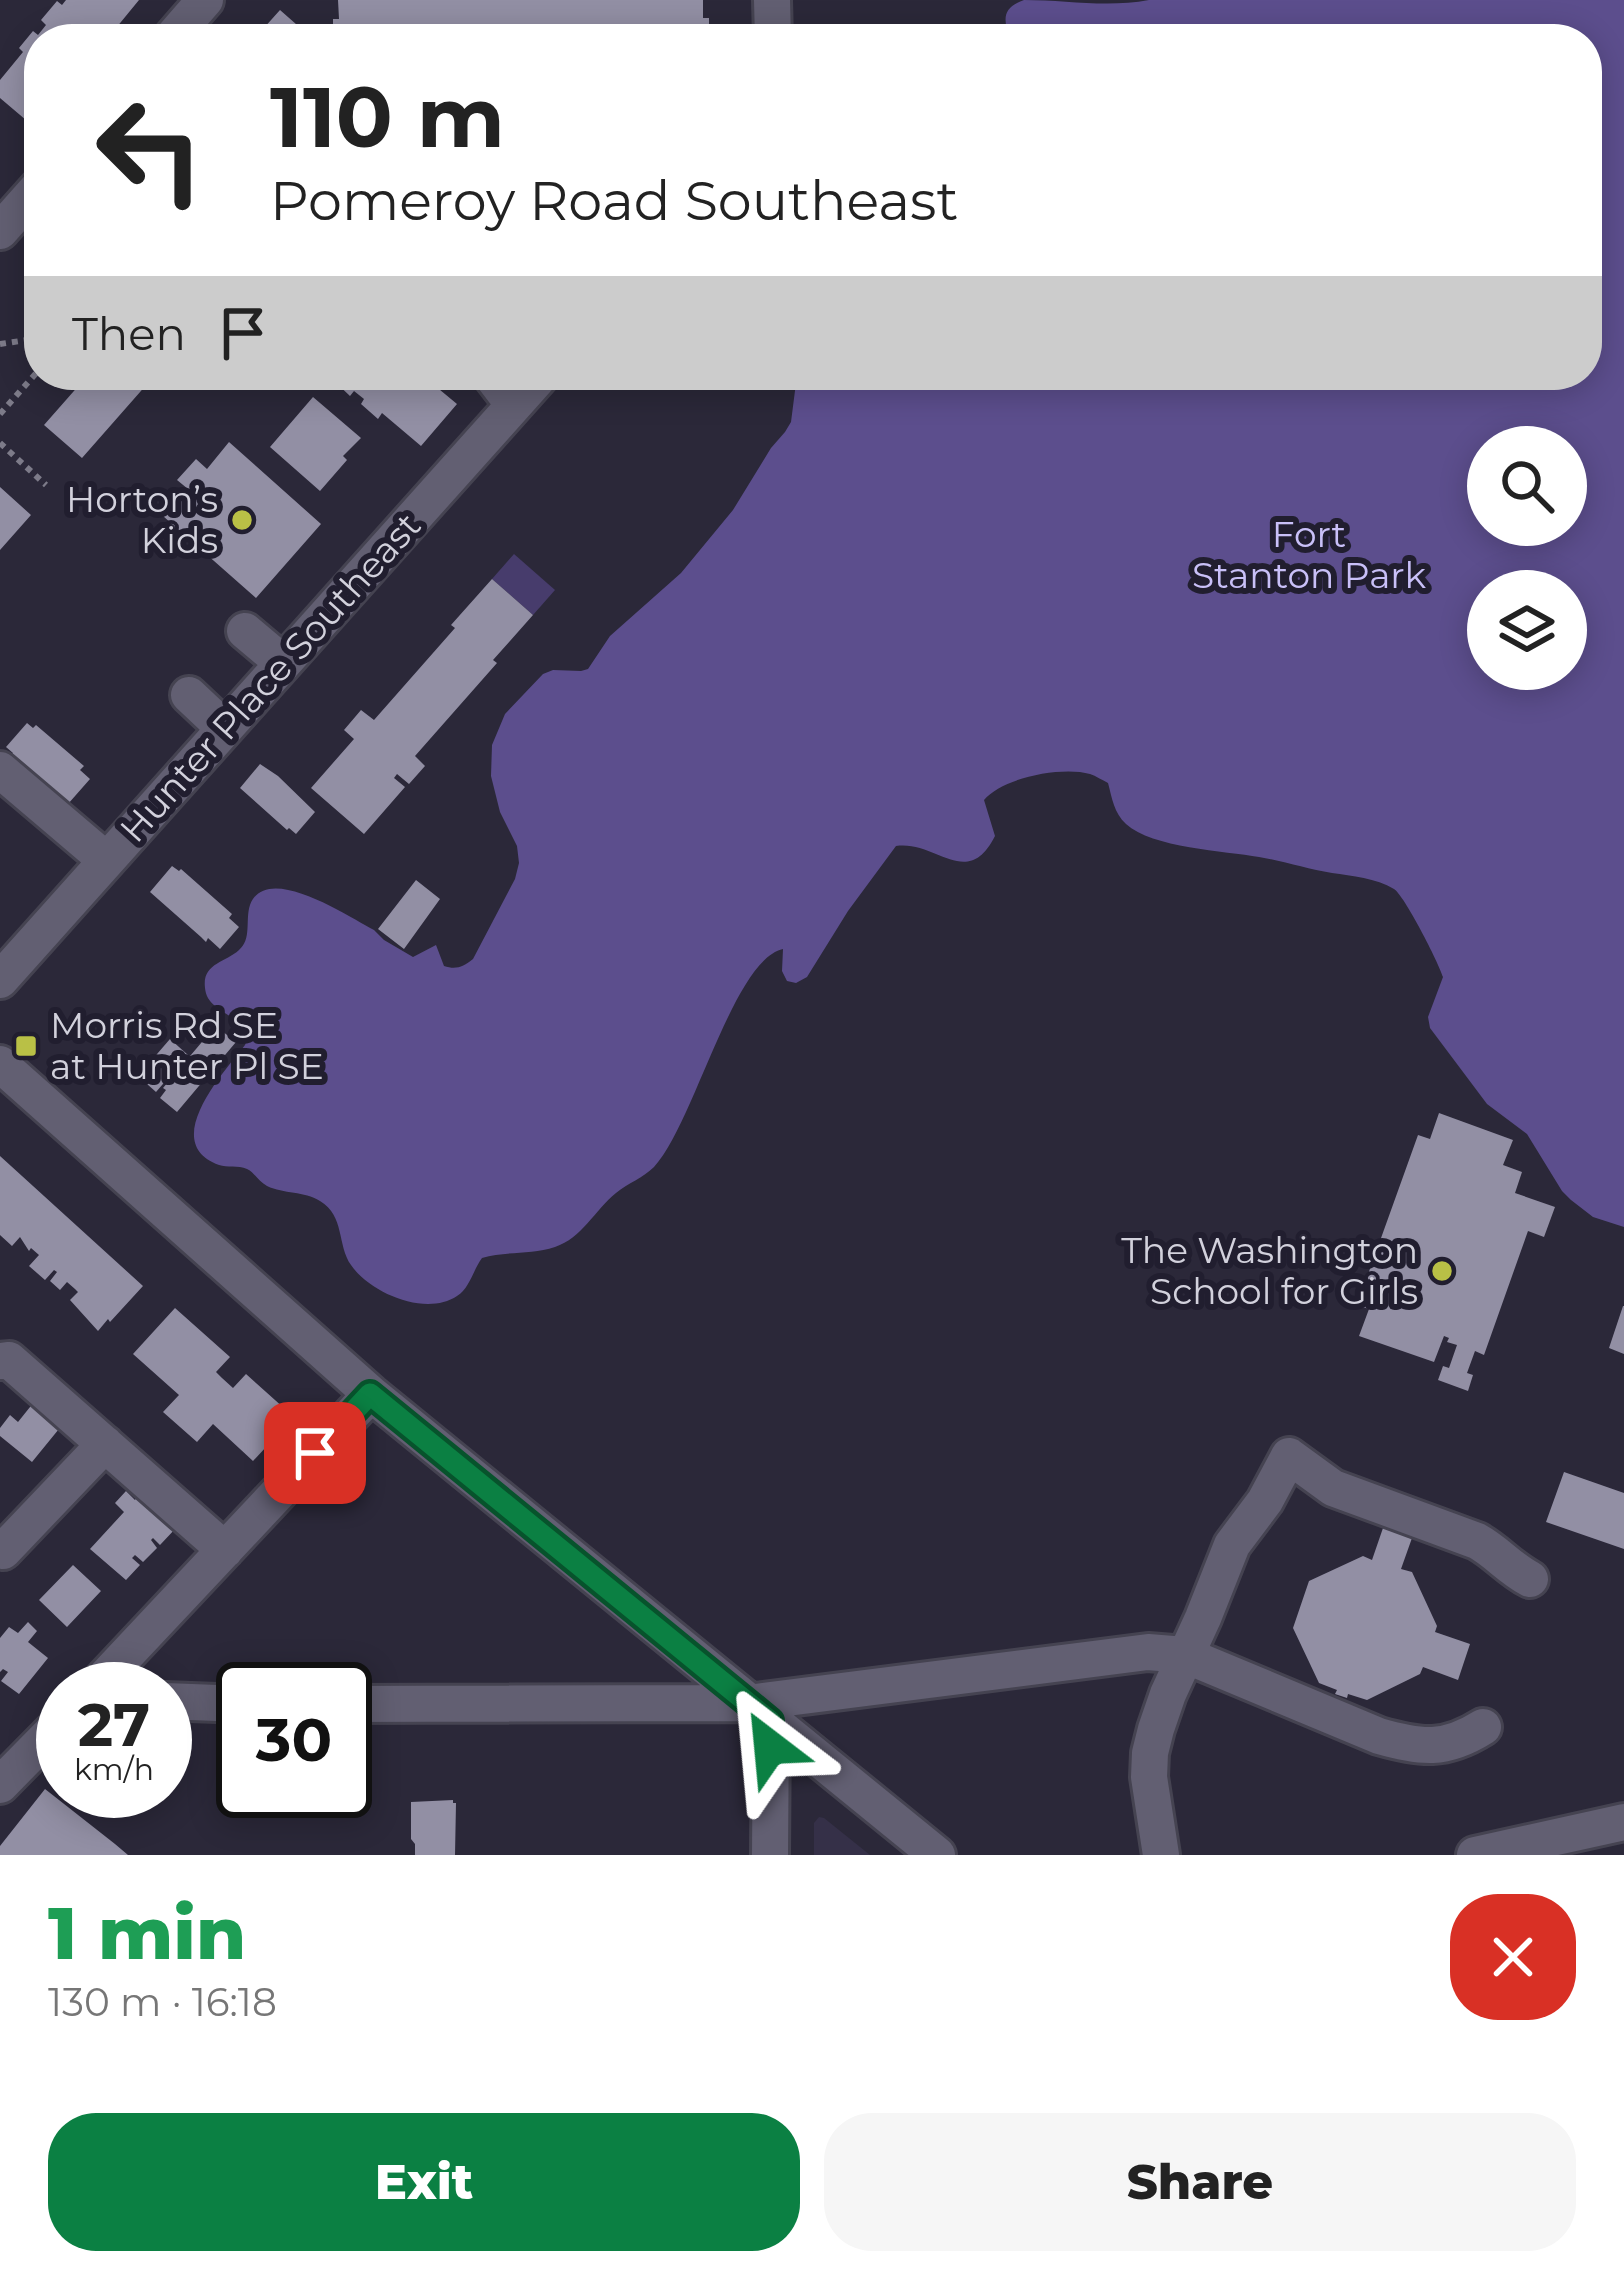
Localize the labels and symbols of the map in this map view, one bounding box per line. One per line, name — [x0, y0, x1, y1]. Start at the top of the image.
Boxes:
place label: Horton’s Kids — [66, 477, 218, 562]
street label: Hunter Place Southeast — [111, 503, 429, 851]
marker: Horton’s Kids — [229, 507, 255, 533]
park label: Fort Stanton Park — [1192, 512, 1427, 597]
place label: Morris Rd SE at Hunter Pl SE — [50, 1003, 324, 1088]
marker: Morris Rd SE at Hunter Pl SE — [13, 1033, 39, 1059]
place label: The Washington School for Girls — [1121, 1228, 1418, 1313]
marker: The Washington School for Girls — [1429, 1258, 1455, 1284]
pin — [264, 1402, 366, 1504]
speed limit sign: 30 — [216, 1662, 372, 1818]
position arrow — [707, 1684, 833, 1810]

